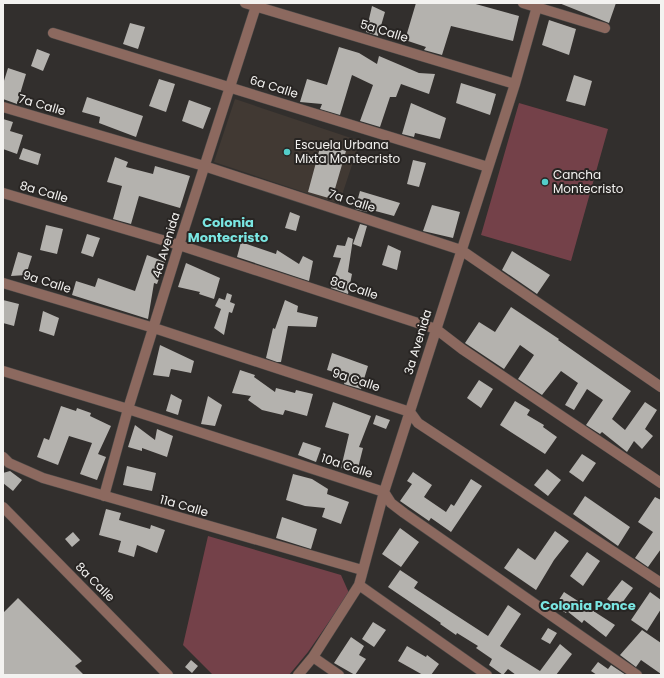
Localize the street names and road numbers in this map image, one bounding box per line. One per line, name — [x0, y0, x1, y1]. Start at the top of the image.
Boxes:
street label: 5a Calle — [358, 15, 410, 46]
street label: 6a Calle — [248, 71, 300, 102]
street label: 7a Calle — [16, 90, 68, 119]
street label: 8a Calle — [18, 177, 70, 207]
street label: 7a Calle — [326, 185, 378, 216]
street label: 4a Avenida — [147, 210, 184, 280]
street label: 9a Calle — [21, 266, 73, 297]
street label: 8a Calle — [328, 272, 380, 303]
street label: 3a Avenida — [400, 307, 436, 377]
street label: 9a Calle — [330, 364, 382, 395]
street label: 10a Calle — [319, 449, 375, 482]
street label: 11a Calle — [158, 490, 210, 521]
street label: 8a Calle — [72, 558, 119, 605]

